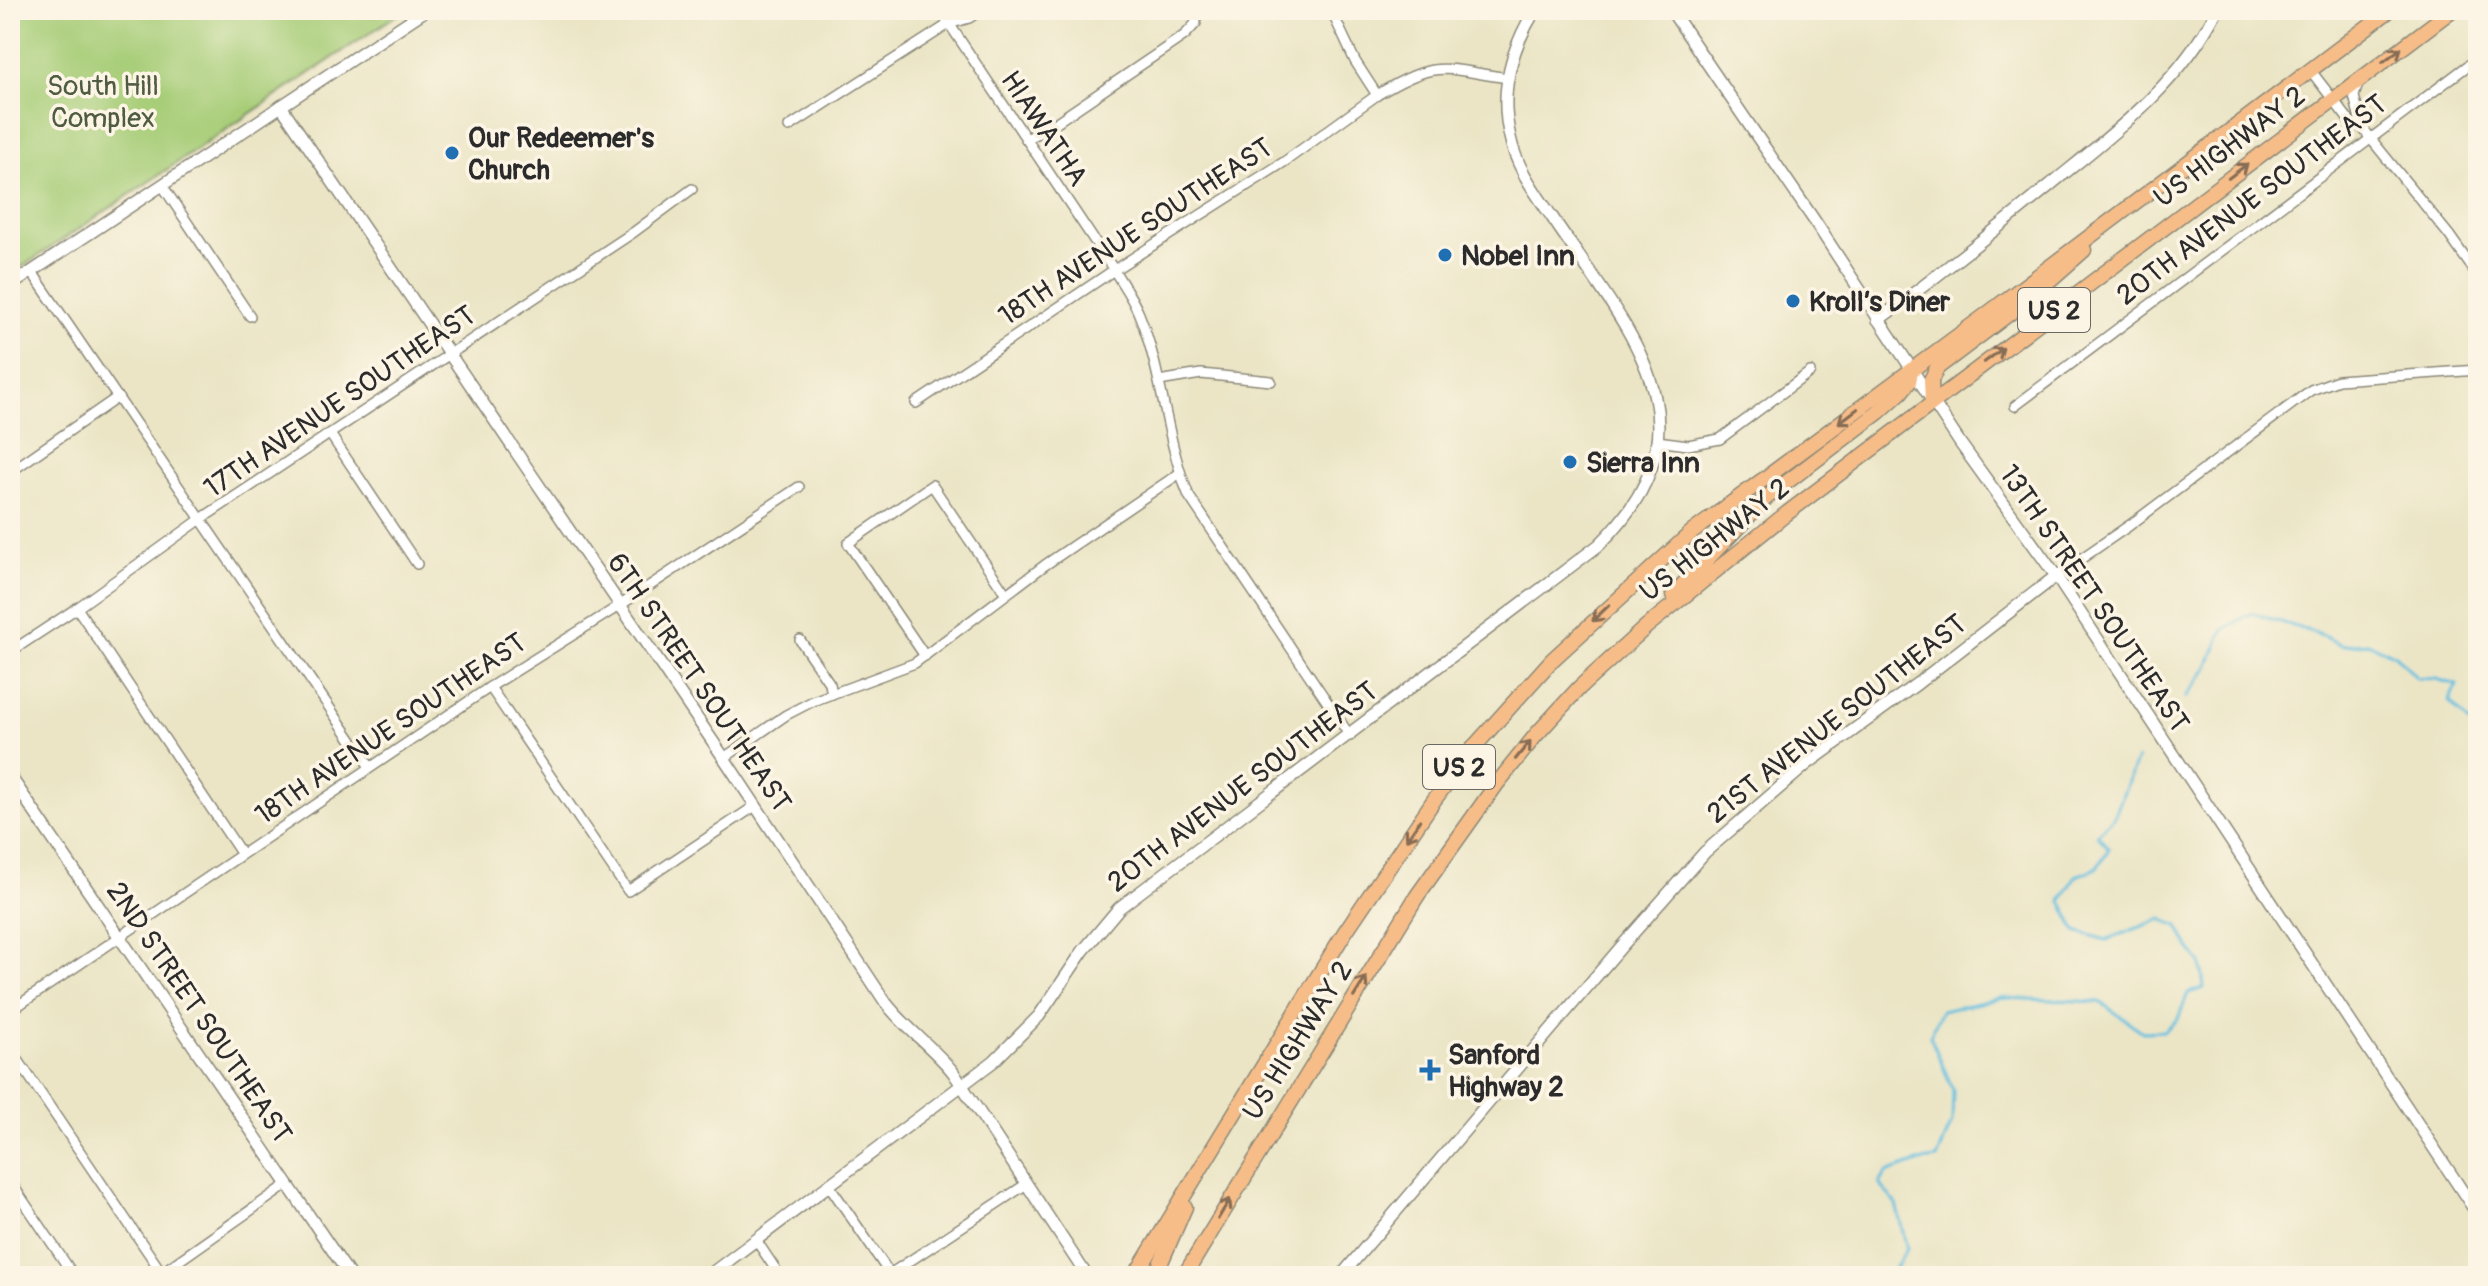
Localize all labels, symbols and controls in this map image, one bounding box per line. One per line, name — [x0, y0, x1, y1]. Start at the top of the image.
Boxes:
one-way arrow — [2381, 47, 2403, 64]
street label: HIAWATHA — [992, 64, 1095, 193]
park label: South Hill Complex — [47, 69, 159, 136]
street label: US HIGHWAY 2 — [2147, 79, 2313, 216]
street label: 20TH AVENUE SOUTHEAST — [2110, 87, 2394, 313]
place label: Our Redeemer's Church — [468, 121, 654, 188]
street label: 18TH AVENUE SOUTHEAST — [992, 131, 1279, 334]
marker: Our Redeemer's Church — [443, 144, 461, 162]
one-way arrow — [2227, 163, 2248, 180]
place label: Nobel Inn — [1461, 239, 1575, 274]
marker: Nobel Inn — [1436, 246, 1454, 264]
place label: Kroll’s Diner — [1809, 285, 1951, 320]
road number: US 2 — [2018, 288, 2090, 332]
marker: Kroll’s Diner — [1784, 292, 1802, 310]
street label: 17TH AVENUE SOUTHEAST — [197, 298, 482, 506]
one-way arrow — [1983, 347, 2004, 364]
one-way arrow — [1838, 408, 1860, 425]
place label: Sierra Inn — [1586, 446, 1700, 481]
marker: Sierra Inn — [1561, 453, 1579, 471]
street label: 13TH STREET SOUTHEAST — [1991, 458, 2196, 739]
street label: US HIGHWAY 2 — [1633, 471, 1797, 610]
street label: 6TH STREET SOUTHEAST — [599, 547, 799, 819]
one-way arrow — [1591, 603, 1611, 622]
street label: 21ST AVENUE SOUTHEAST — [1700, 607, 1974, 831]
street label: 18TH AVENUE SOUTHEAST — [249, 625, 533, 833]
street label: 20TH AVENUE SOUTHEAST — [1101, 674, 1385, 900]
one-way arrow — [1514, 740, 1532, 761]
road number: US 2 — [1423, 745, 1495, 789]
one-way arrow — [1405, 818, 1421, 841]
street label: 2ND STREET SOUTHEAST — [98, 876, 299, 1150]
street label: US HIGHWAY 2 — [1236, 955, 1361, 1127]
one-way arrow — [1352, 976, 1368, 999]
place label: Sanford Highway 2 — [1448, 1038, 1564, 1105]
marker: Sanford Highway 2 — [1419, 1059, 1441, 1081]
one-way arrow — [1216, 1198, 1232, 1221]

